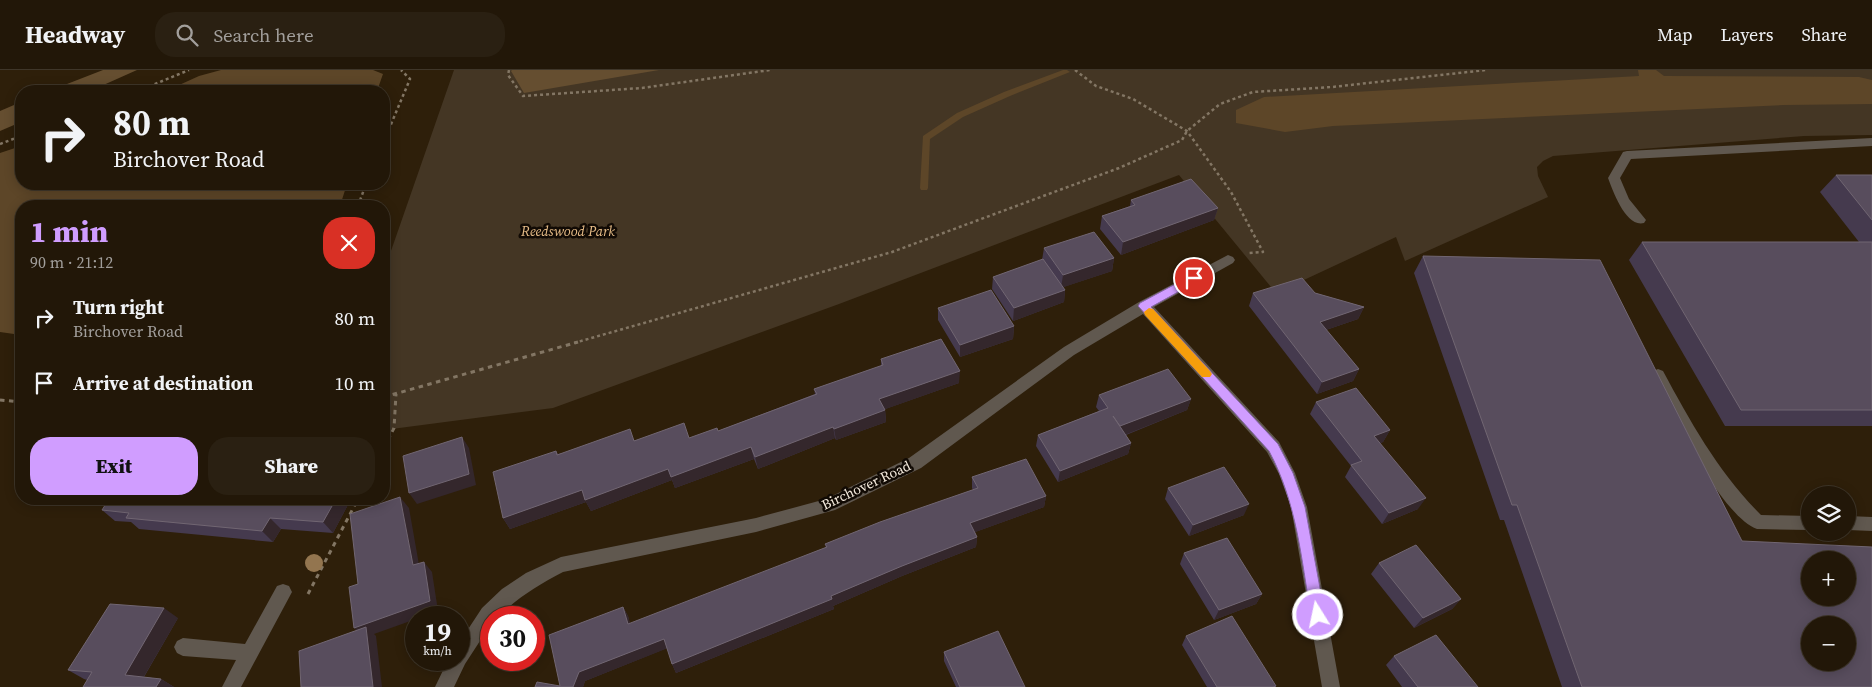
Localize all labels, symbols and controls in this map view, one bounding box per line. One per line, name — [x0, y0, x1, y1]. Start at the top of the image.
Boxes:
search box — [155, 12, 505, 57]
text: Headway — [25, 18, 125, 51]
icon: search — [173, 21, 201, 49]
text: Search here — [213, 22, 314, 48]
text: Map — [1657, 22, 1692, 47]
text: Layers — [1720, 22, 1773, 47]
text: Share — [1801, 22, 1847, 47]
text: 80 m — [113, 99, 190, 147]
icon: right — [30, 105, 95, 170]
text: Birchover Road — [113, 144, 264, 174]
text: 1 min — [30, 211, 108, 252]
button: close — [323, 217, 375, 269]
park label: Reedswood Park — [520, 221, 615, 241]
text: 90 m · 21:12 — [30, 251, 113, 273]
pin — [1173, 257, 1215, 299]
icon: arrive — [1180, 264, 1208, 292]
text: Turn right — [73, 294, 164, 320]
icon: right — [30, 304, 58, 332]
text: 80 m — [334, 305, 375, 331]
text: Birchover Road — [73, 320, 183, 342]
icon: arrive — [30, 369, 58, 397]
text: Arrive at destination — [73, 370, 253, 396]
text: 10 m — [334, 370, 375, 396]
button: Exit — [30, 437, 198, 495]
button: Share — [208, 437, 375, 495]
street label: Birchover Road — [818, 456, 914, 514]
map controls — [1801, 486, 1856, 671]
button: layers — [1801, 486, 1856, 541]
button: + — [1801, 551, 1856, 606]
position arrow — [1291, 588, 1343, 640]
speed limit sign: 30 — [480, 606, 545, 671]
text: 19 — [424, 615, 451, 649]
button: − — [1801, 616, 1856, 671]
text: km/h — [423, 643, 452, 659]

